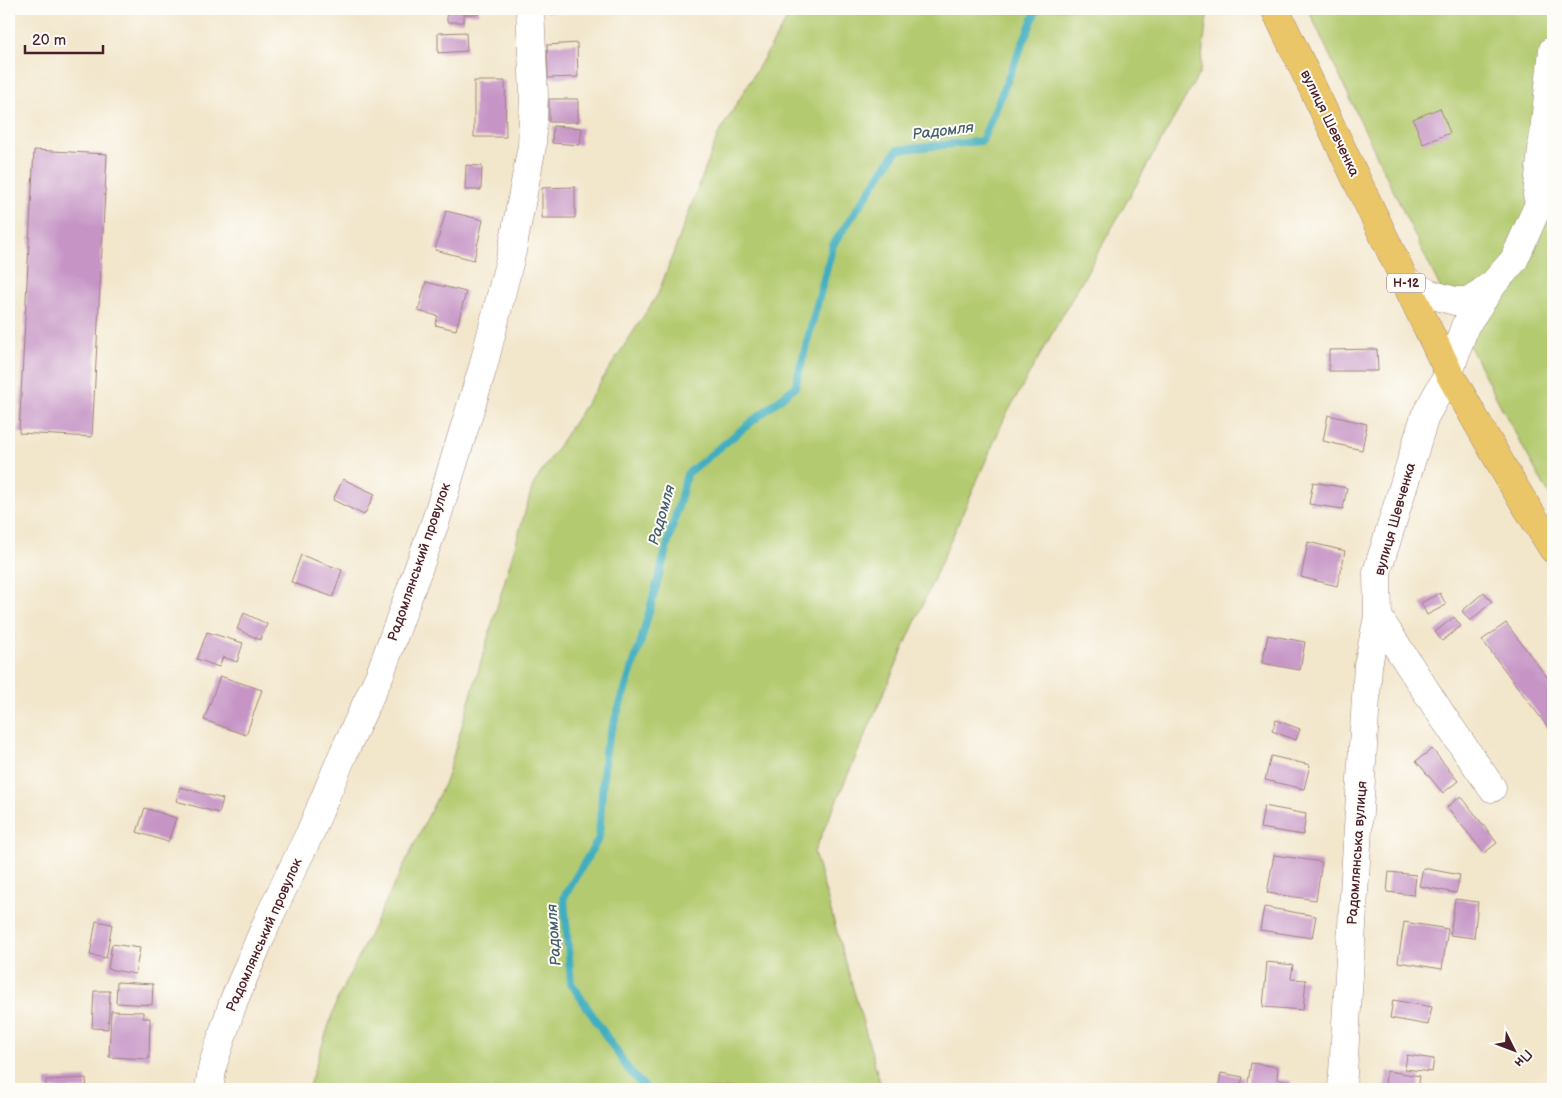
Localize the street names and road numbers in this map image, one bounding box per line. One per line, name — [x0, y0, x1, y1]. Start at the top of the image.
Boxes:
street label: вулиця Шевченка — [1297, 67, 1363, 180]
road number: Н-12 — [1387, 274, 1425, 292]
street label: вулиця Шевченка — [1371, 460, 1419, 577]
street label: Радомлянський провулок — [384, 480, 454, 643]
street label: Радомлянська вулиця — [1343, 780, 1371, 926]
street label: Радомлянський провулок — [222, 855, 306, 1014]

